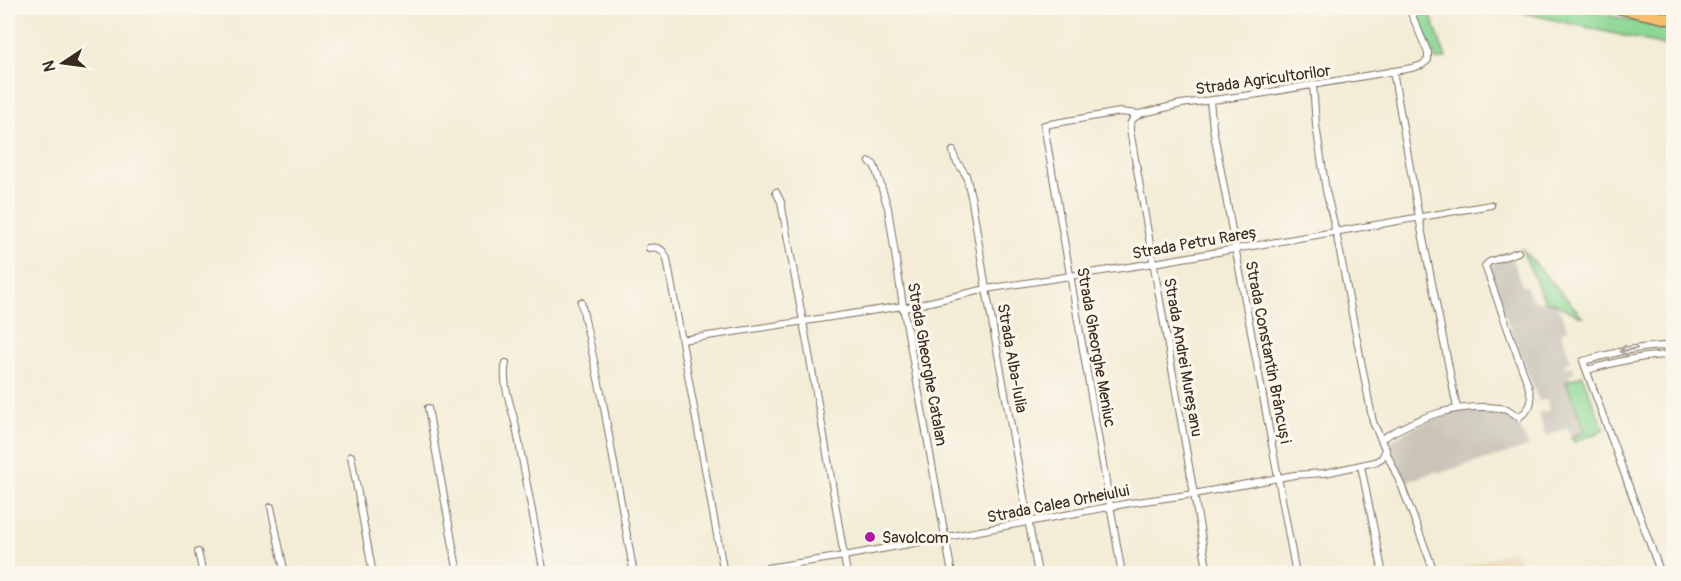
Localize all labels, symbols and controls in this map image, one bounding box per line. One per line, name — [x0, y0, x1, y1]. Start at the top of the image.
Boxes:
north arrow — [33, 33, 93, 93]
text: N — [38, 58, 60, 74]
street label: Strada Agricultorilor — [1194, 61, 1332, 99]
street label: Strada Petru Rareș — [1131, 222, 1260, 264]
street label: Strada Constantin Brâncuși — [1240, 259, 1296, 445]
street label: Strada Gheorghe Meniuc — [1072, 266, 1120, 429]
street label: Strada Andrei Mureșanu — [1159, 276, 1207, 438]
street label: Strada Gheorghe Catalan — [903, 281, 951, 447]
street label: Strada Alba-Iulia — [993, 302, 1031, 414]
one-way arrow — [1619, 345, 1638, 356]
street label: Strada Calea Orheiului — [985, 480, 1131, 528]
place label: Savolcom — [882, 528, 949, 548]
marker: Savolcom — [863, 530, 877, 544]

